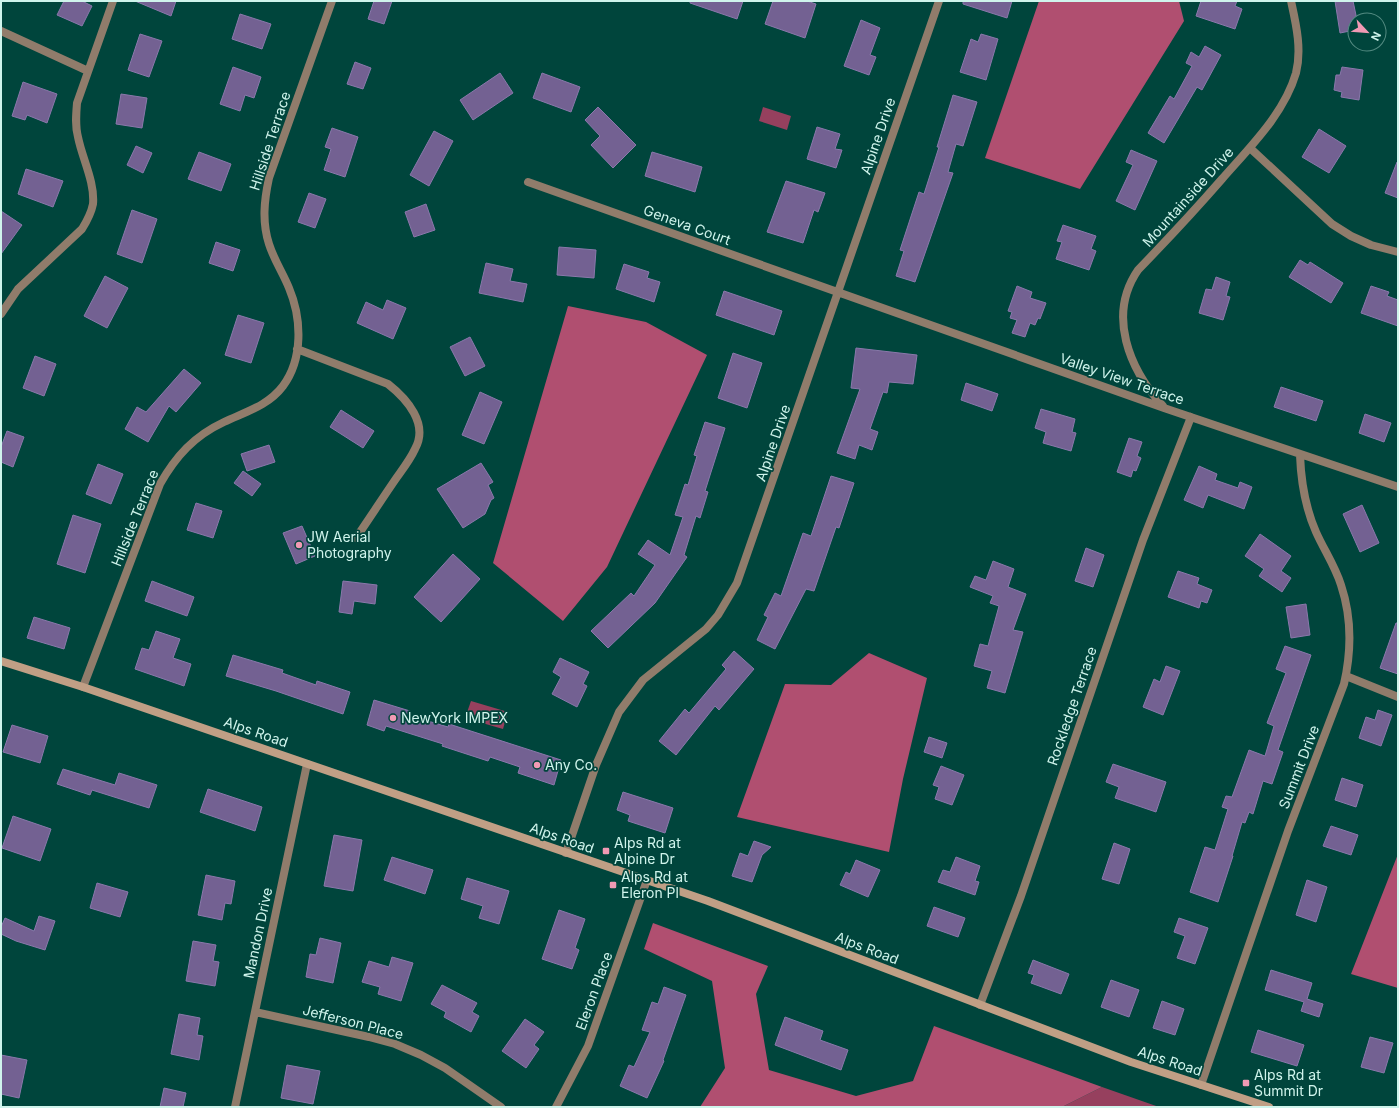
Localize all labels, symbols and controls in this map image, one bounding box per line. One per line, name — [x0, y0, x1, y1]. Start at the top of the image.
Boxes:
north arrow — [1347, 12, 1387, 52]
text: N — [1368, 30, 1384, 43]
street label: Hillside Terrace — [246, 89, 294, 192]
street label: Alpine Drive — [856, 95, 899, 176]
street label: Mountainside Drive — [1138, 143, 1237, 250]
street label: Geneva Court — [641, 201, 733, 248]
street label: Valley View Terrace — [1058, 349, 1187, 408]
street label: Alpine Drive — [751, 402, 794, 483]
street label: Hillside Terrace — [107, 467, 162, 569]
place label: JW Aerial Photography — [307, 528, 392, 561]
marker: JW Aerial Photography — [294, 540, 304, 550]
street label: Rockledge Terrace — [1043, 644, 1100, 768]
place label: NewYork IMPEX — [401, 709, 509, 726]
street label: Alps Road — [222, 713, 290, 750]
marker: NewYork IMPEX — [388, 713, 398, 723]
street label: Summit Drive — [1275, 722, 1322, 811]
place label: Any Co. — [545, 756, 597, 773]
marker: Any Co. — [532, 760, 542, 770]
street label: Alps Road — [528, 819, 596, 856]
place label: Alps Rd at Alpine Dr — [614, 834, 681, 867]
marker: Alps Rd at Alpine Dr — [601, 846, 611, 856]
place label: Alps Rd at Eleron Pl — [621, 868, 688, 901]
marker: Alps Rd at Eleron Pl — [608, 880, 618, 890]
street label: Mandon Drive — [240, 886, 275, 980]
street label: Alps Road — [833, 928, 901, 967]
street label: Eleron Place — [572, 949, 616, 1032]
street label: Jefferson Place — [301, 1001, 405, 1042]
street label: Alps Road — [1136, 1042, 1205, 1079]
place label: Alps Rd at Summit Dr — [1254, 1066, 1323, 1099]
marker: Alps Rd at Summit Dr — [1241, 1078, 1251, 1088]

